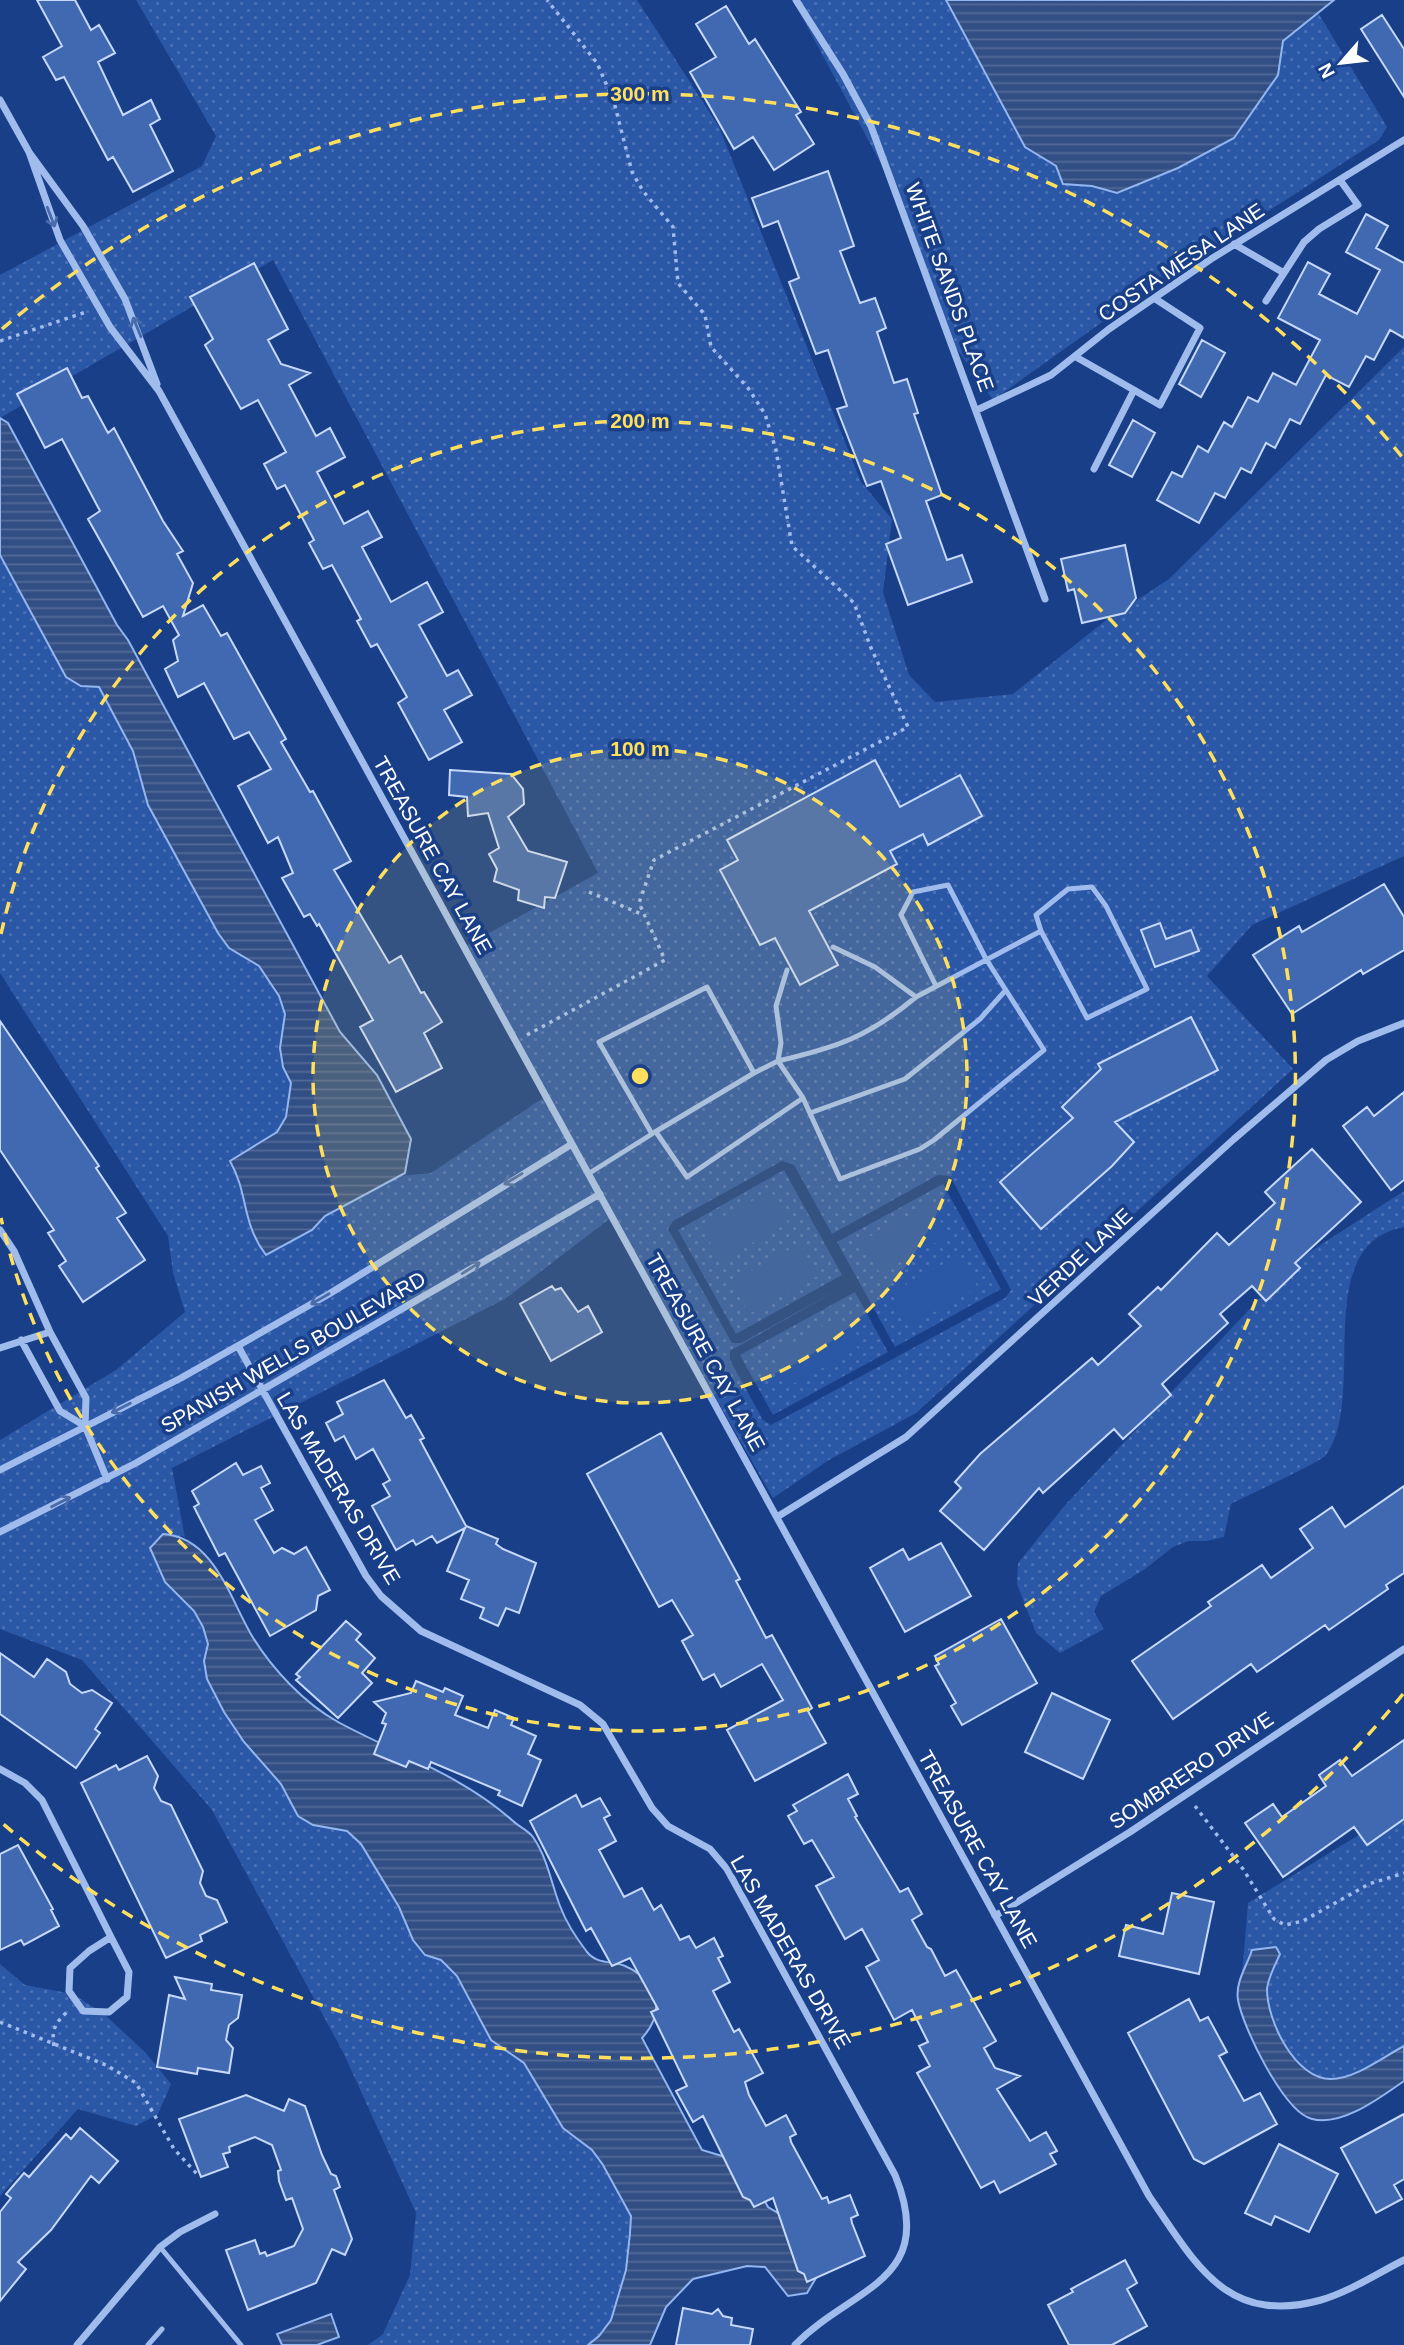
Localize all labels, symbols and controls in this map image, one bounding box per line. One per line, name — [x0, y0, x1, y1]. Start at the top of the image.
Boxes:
north arrow — [1306, 28, 1376, 98]
text: N — [1314, 60, 1339, 82]
text: 300 m — [610, 82, 670, 105]
street label: WHITE SANDS PLACE — [901, 179, 999, 395]
street label: COSTA MESA LANE — [1094, 198, 1268, 326]
one-way arrow — [46, 205, 58, 227]
one-way arrow — [129, 317, 142, 338]
text: 200 m — [610, 409, 670, 432]
text: 100 m — [610, 737, 670, 760]
street label: TREASURE CAY LANE — [369, 752, 497, 958]
centre of rings — [628, 1064, 652, 1088]
one-way arrow — [504, 1172, 524, 1186]
street label: VERDE LANE — [1024, 1203, 1136, 1311]
street label: TREASURE CAY LANE — [642, 1249, 770, 1455]
one-way arrow — [461, 1260, 481, 1274]
street label: SPANISH WELLS BOULEVARD — [157, 1267, 429, 1437]
one-way arrow — [310, 1293, 331, 1306]
street label: LAS MADERAS DRIVE — [273, 1388, 405, 1588]
one-way arrow — [111, 1402, 131, 1416]
one-way arrow — [50, 1494, 71, 1508]
street label: SOMBRERO DRIVE — [1105, 1707, 1277, 1833]
street label: TREASURE CAY LANE — [914, 1746, 1042, 1952]
street label: LAS MADERAS DRIVE — [726, 1851, 856, 2053]

